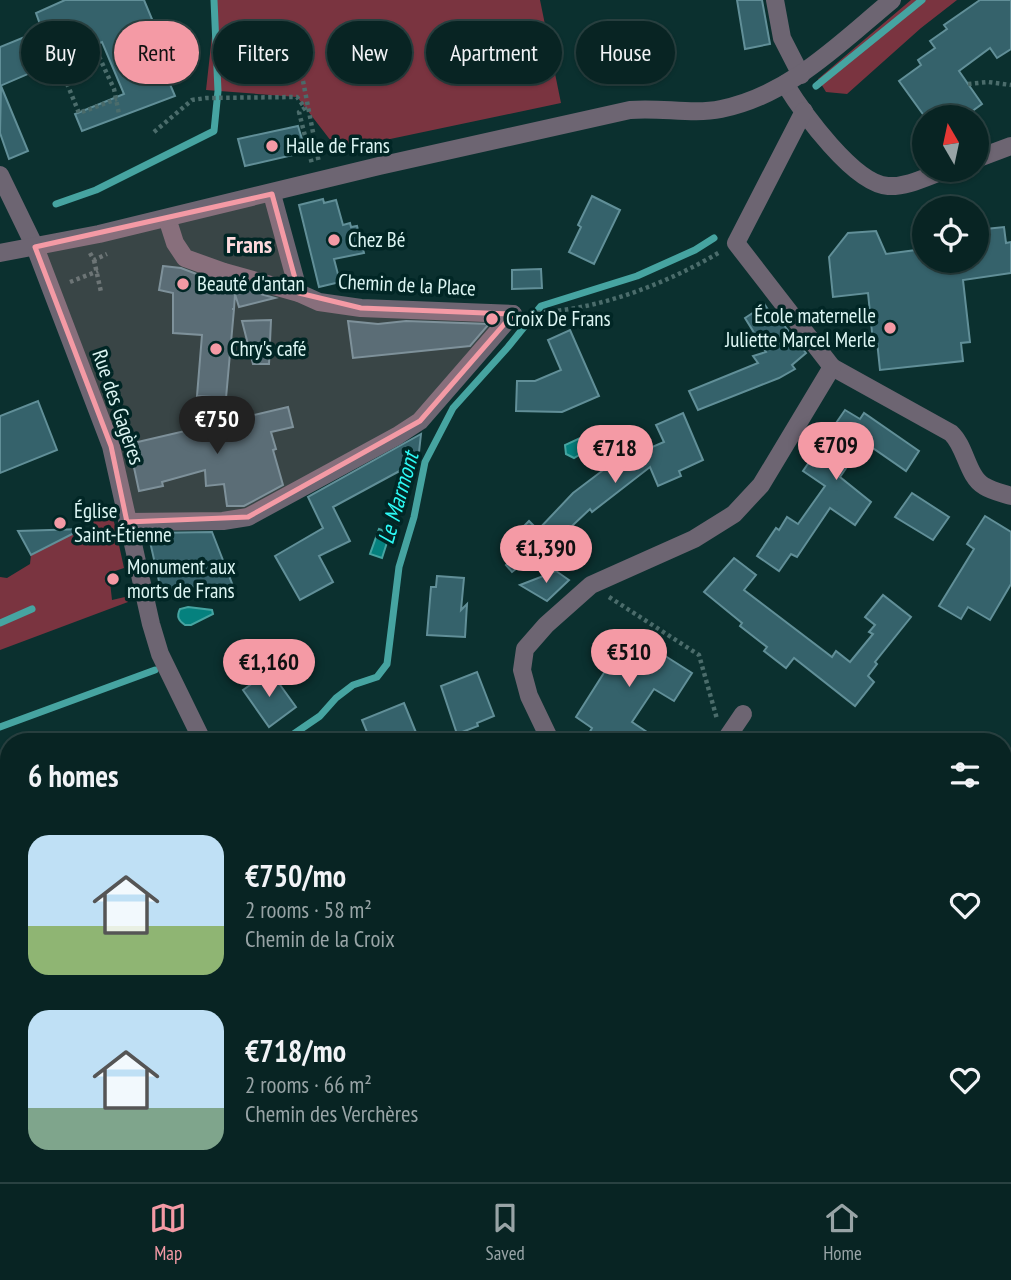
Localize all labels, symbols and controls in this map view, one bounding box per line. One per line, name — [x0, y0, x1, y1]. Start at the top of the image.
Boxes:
chip: Buy — [21, 21, 100, 84]
chip: Rent — [114, 21, 199, 84]
chip: Filters — [213, 21, 313, 84]
chip: New — [327, 21, 412, 84]
chip: Apartment — [426, 21, 562, 84]
chip: House — [576, 21, 675, 84]
north arrow — [912, 105, 989, 182]
map controls — [912, 105, 989, 273]
place label: Halle de Frans — [286, 132, 390, 159]
marker: Halle de Frans — [264, 138, 280, 154]
button: locate — [912, 196, 989, 273]
place label: Chez Bé — [348, 226, 405, 253]
district label: Frans — [226, 229, 272, 260]
marker: Chez Bé — [326, 232, 342, 248]
street label: Chemin de la Place — [337, 267, 477, 302]
place label: Beauté d'antan — [197, 270, 305, 297]
marker: Beauté d'antan — [175, 276, 191, 292]
place label: École maternelle Juliette Marcel Merle — [724, 302, 876, 353]
place label: Croix De Frans — [506, 305, 611, 332]
marker: Croix De Frans — [484, 311, 500, 327]
marker: École maternelle Juliette Marcel Merle — [882, 320, 898, 336]
place label: Chry's café — [230, 335, 307, 362]
marker: Chry's café — [208, 341, 224, 357]
street label: Rue des Gagères — [86, 346, 151, 468]
pin: €750 — [176, 396, 258, 456]
text: €750 — [195, 404, 239, 433]
pin: €709 — [795, 422, 877, 482]
pin: €718 — [574, 426, 656, 485]
text: €709 — [814, 430, 858, 459]
text: €718 — [593, 433, 637, 462]
water label: Le Marmont — [371, 446, 425, 547]
place label: Église Saint-Étienne — [74, 497, 172, 548]
marker: Église Saint-Étienne — [52, 515, 68, 531]
pin: €1,390 — [489, 526, 603, 585]
text: €1,390 — [516, 533, 576, 562]
place label: Monument aux morts de Frans — [127, 553, 236, 604]
marker: Monument aux morts de Frans — [105, 571, 121, 587]
pin: €510 — [588, 630, 670, 689]
text: €510 — [607, 637, 651, 666]
pin: €1,160 — [212, 640, 326, 699]
text: €1,160 — [239, 647, 299, 676]
text: 6 homes — [28, 756, 119, 795]
icon: filters — [946, 756, 984, 794]
text: €750/mo — [245, 856, 346, 895]
icon: home — [84, 863, 168, 947]
icon: heart — [946, 886, 984, 924]
text: 2 rooms · 58 m² — [245, 895, 372, 924]
text: Chemin de la Croix — [245, 924, 395, 953]
text: €718/mo — [245, 1031, 346, 1070]
icon: home — [84, 1038, 168, 1122]
icon: heart — [946, 1061, 984, 1099]
text: 2 rooms · 66 m² — [245, 1070, 372, 1099]
text: Chemin des Verchères — [245, 1099, 418, 1128]
tab: Map — [149, 1199, 187, 1265]
tab: Saved — [486, 1199, 525, 1265]
tab: Home — [823, 1199, 862, 1265]

